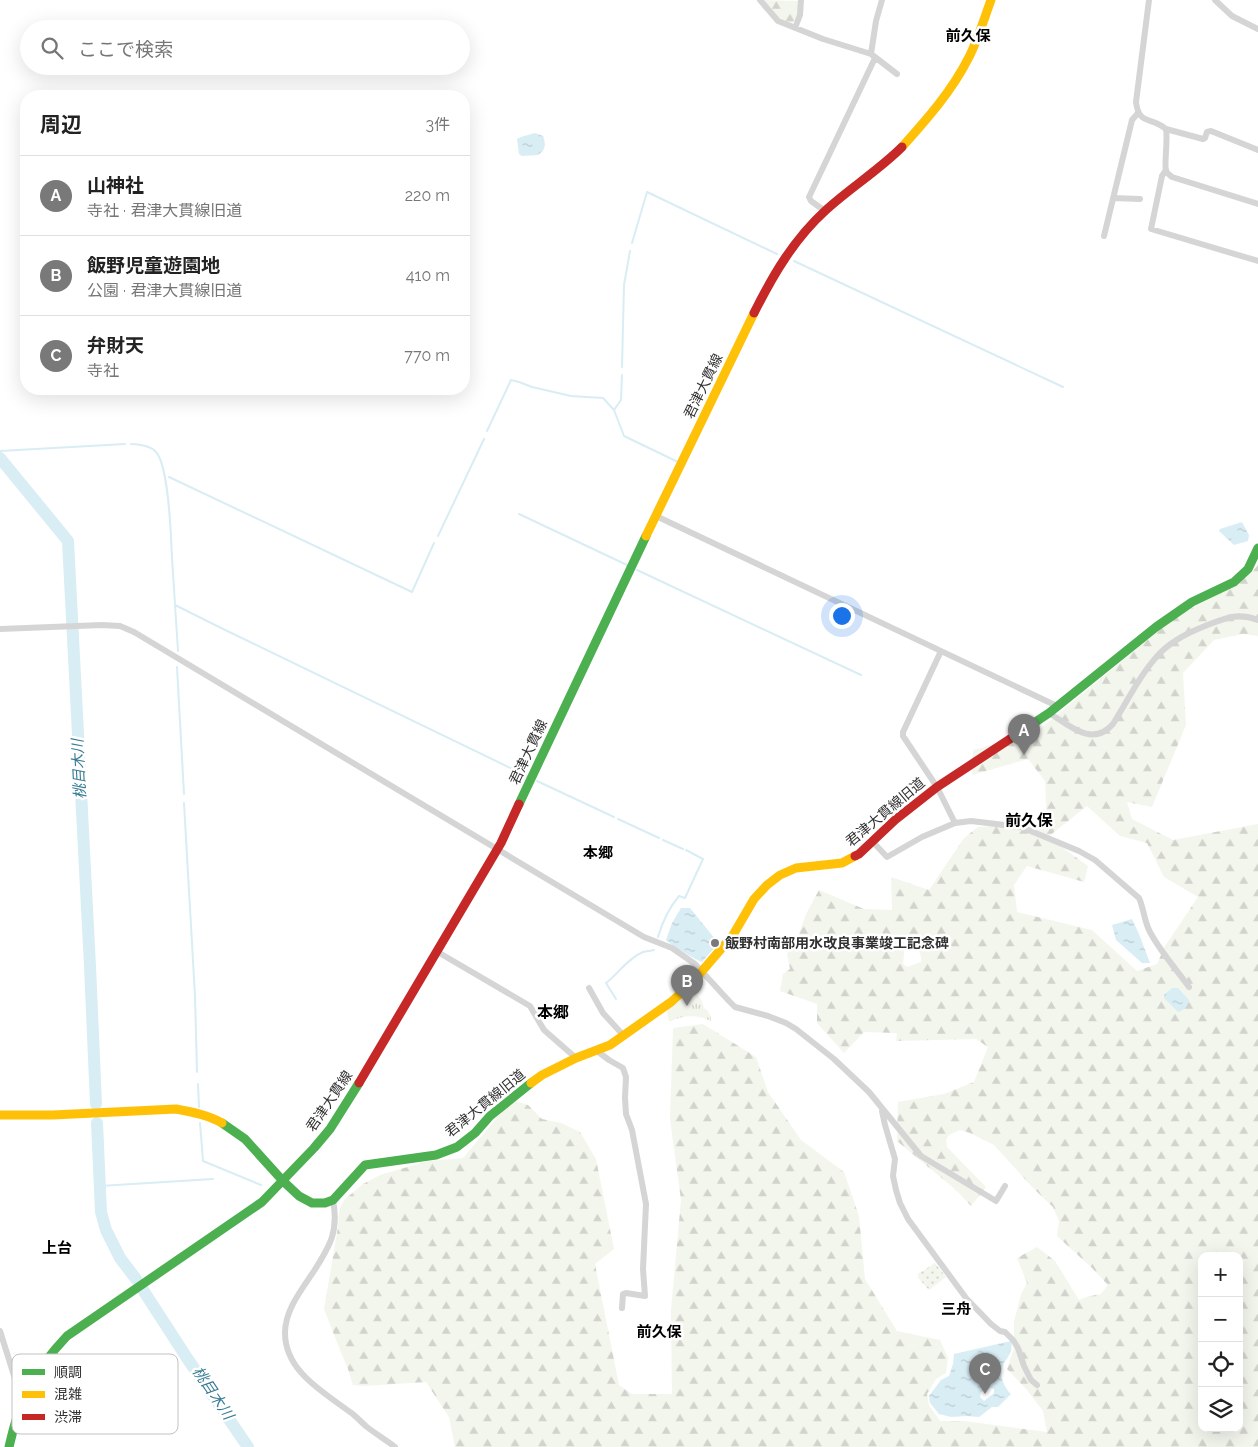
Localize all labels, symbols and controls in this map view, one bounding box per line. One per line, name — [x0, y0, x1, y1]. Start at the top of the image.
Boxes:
search box — [20, 20, 470, 75]
district label: 前久保 — [945, 27, 991, 45]
icon: search — [38, 34, 66, 62]
text: ここで検索 — [78, 38, 173, 60]
text: 周辺 — [40, 112, 82, 137]
text: 3件 — [425, 115, 450, 134]
text: 山神社 — [87, 174, 144, 196]
text: A — [51, 186, 61, 205]
text: 220 m — [405, 186, 450, 205]
text: 寺社 · 君津大貫線旧道 — [87, 201, 242, 220]
text: 飯野児童遊園地 — [87, 254, 220, 276]
text: B — [51, 266, 61, 285]
text: 410 m — [406, 266, 450, 285]
text: 公園 · 君津大貫線旧道 — [87, 281, 242, 300]
text: 弁財天 — [87, 334, 144, 356]
text: C — [51, 346, 61, 365]
text: 770 m — [404, 346, 450, 365]
street label: 君津大貫線 — [680, 351, 726, 421]
text: 寺社 — [87, 361, 119, 380]
your location — [829, 603, 855, 629]
pin: A — [1008, 714, 1040, 755]
street label: 君津大貫線 — [506, 717, 550, 787]
water label: 桃目木川 — [68, 737, 90, 799]
street label: 君津大貫線旧道 — [842, 774, 928, 850]
district label: 前久保 — [1005, 811, 1053, 830]
district label: 本郷 — [583, 844, 613, 862]
place label: 飯野村南部用水改良事業竣工記念碑 — [725, 935, 949, 951]
marker: 飯野村南部用水改良事業竣工記念碑 — [709, 937, 721, 949]
pin: B — [671, 965, 703, 1006]
district label: 本郷 — [537, 1003, 569, 1022]
street label: 君津大貫線旧道 — [442, 1066, 528, 1140]
street label: 君津大貫線 — [303, 1068, 355, 1134]
district label: 上台 — [42, 1239, 72, 1257]
map controls — [1198, 1252, 1243, 1432]
button: + — [1198, 1252, 1243, 1297]
button: − — [1198, 1297, 1243, 1342]
district label: 三舟 — [941, 1300, 971, 1318]
district label: 前久保 — [636, 1323, 682, 1341]
button: locate — [1198, 1342, 1243, 1387]
pin: C — [969, 1353, 1001, 1394]
legend — [12, 1354, 178, 1434]
water label: 桃目木川 — [189, 1363, 238, 1425]
text: 順調 — [54, 1364, 82, 1380]
text: 混雑 — [54, 1386, 82, 1402]
button: layers — [1198, 1387, 1243, 1432]
text: 渋滞 — [54, 1409, 82, 1425]

